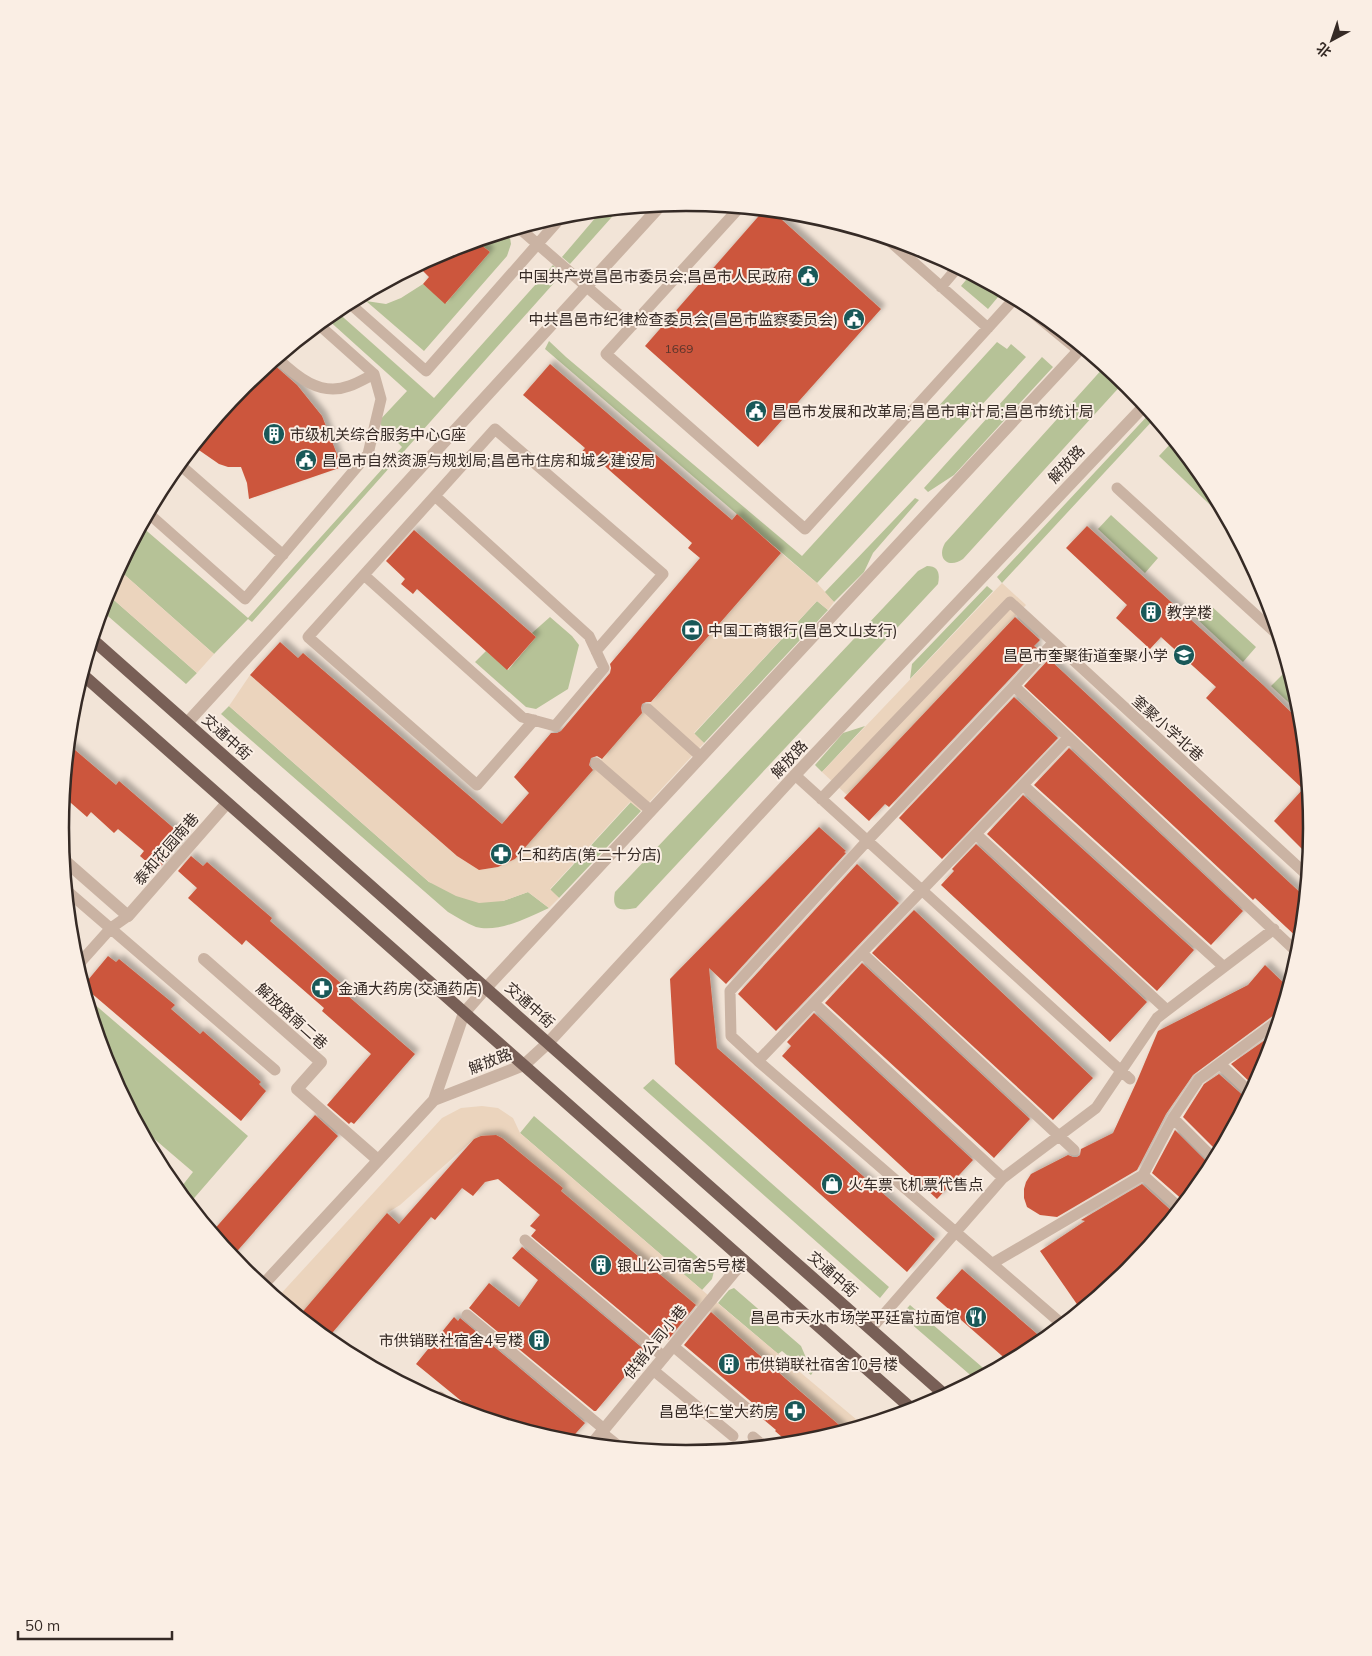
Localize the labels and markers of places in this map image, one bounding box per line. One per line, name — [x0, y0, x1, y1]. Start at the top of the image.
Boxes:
public building icon: 中国共产党昌邑市委员会;昌邑市人民政府 — [796, 264, 820, 288]
place label: 中国共产党昌邑市委员会;昌邑市人民政府 — [519, 267, 792, 286]
public building icon: 中共昌邑市纪律检查委员会(昌邑市监察委员会) — [842, 307, 866, 331]
place label: 中共昌邑市纪律检查委员会(昌邑市监察委员会) — [528, 310, 838, 329]
public building icon: 昌邑市发展和改革局;昌邑市审计局;昌邑市统计局 — [744, 399, 768, 423]
place label: 昌邑市发展和改革局;昌邑市审计局;昌邑市统计局 — [772, 402, 1094, 421]
building icon: 市级机关综合服务中心G座 — [262, 422, 286, 446]
place label: 市级机关综合服务中心G座 — [290, 425, 466, 444]
public building icon: 昌邑市自然资源与规划局;昌邑市住房和城乡建设局 — [294, 448, 318, 472]
place label: 昌邑市自然资源与规划局;昌邑市住房和城乡建设局 — [322, 451, 655, 470]
building icon: 教学楼 — [1139, 600, 1163, 624]
place label: 教学楼 — [1167, 603, 1212, 622]
bank icon: 中国工商银行(昌邑文山支行) — [680, 618, 704, 642]
place label: 中国工商银行(昌邑文山支行) — [708, 621, 898, 640]
school or university icon: 昌邑市奎聚街道奎聚小学 — [1172, 643, 1196, 667]
place label: 昌邑市奎聚街道奎聚小学 — [1003, 646, 1168, 665]
pharmacy icon: 仁和药店(第二十分店) — [489, 842, 513, 866]
place label: 仁和药店(第二十分店) — [517, 845, 662, 864]
pharmacy icon: 金通大药房(交通药店) — [310, 976, 334, 1000]
place label: 金通大药房(交通药店) — [338, 979, 483, 998]
shop icon: 火车票飞机票代售点 — [820, 1172, 844, 1196]
place label: 火车票飞机票代售点 — [848, 1175, 983, 1194]
building icon: 银山公司宿舍5号楼 — [589, 1253, 613, 1277]
place label: 银山公司宿舍5号楼 — [617, 1256, 746, 1275]
restaurant icon: 昌邑市天水市场学平廷富拉面馆 — [964, 1305, 988, 1329]
place label: 昌邑市天水市场学平廷富拉面馆 — [750, 1308, 960, 1327]
building icon: 市供销联社宿舍4号楼 — [527, 1328, 551, 1352]
place label: 市供销联社宿舍4号楼 — [379, 1331, 523, 1350]
building icon: 市供销联社宿舍10号楼 — [717, 1352, 741, 1376]
place label: 市供销联社宿舍10号楼 — [745, 1355, 898, 1374]
pharmacy icon: 昌邑华仁堂大药房 — [783, 1399, 807, 1423]
place label: 昌邑华仁堂大药房 — [659, 1402, 779, 1421]

